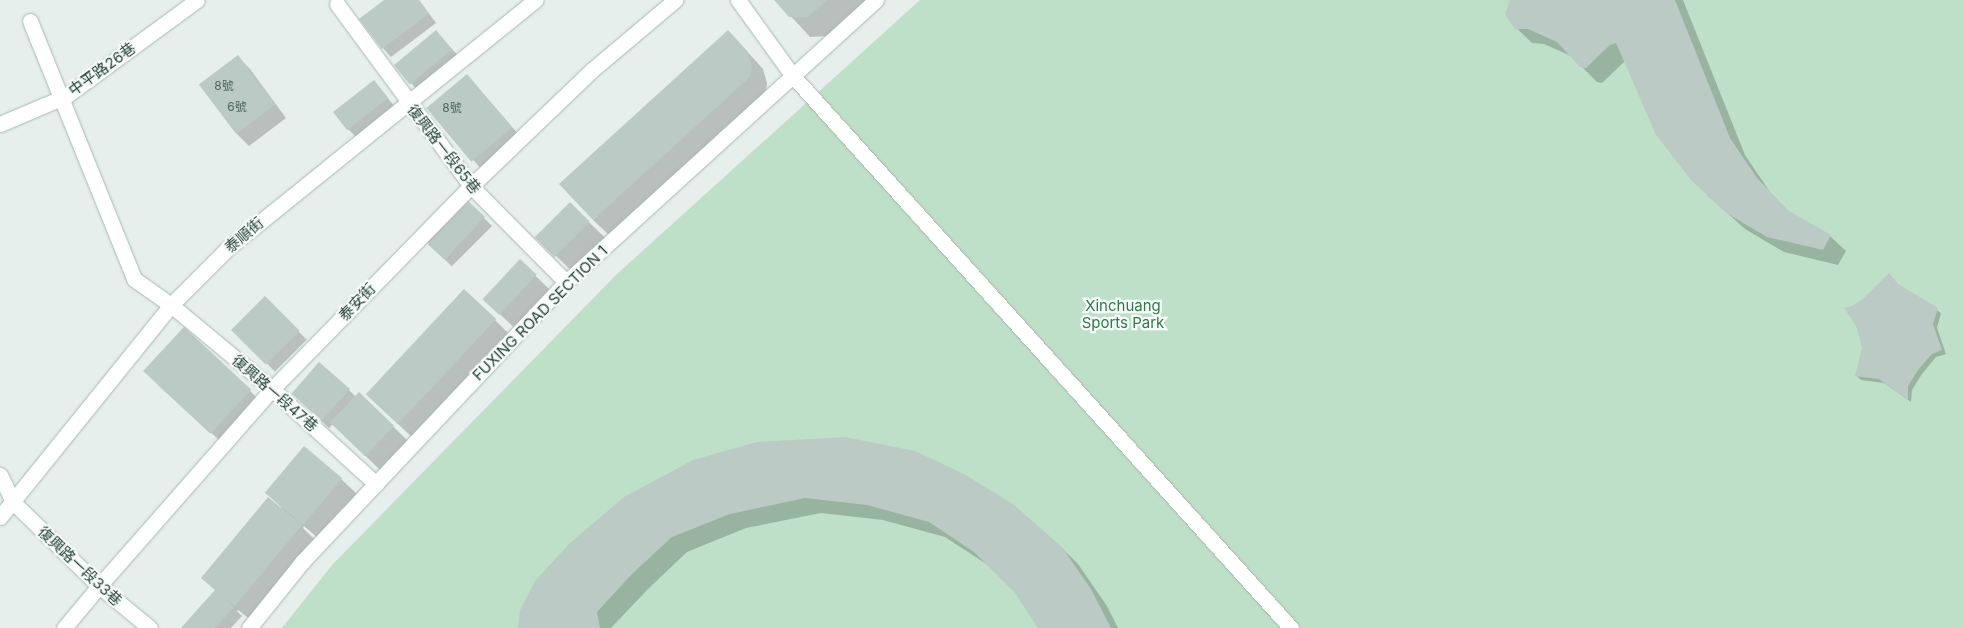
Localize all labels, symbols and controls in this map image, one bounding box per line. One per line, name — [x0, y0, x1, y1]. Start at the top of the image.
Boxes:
street label: 中平路26巷 — [65, 39, 139, 99]
house number: 8號 — [214, 79, 234, 93]
house number: 6號 — [227, 100, 247, 114]
street label: 復興路一段65巷 — [404, 101, 484, 197]
house number: 8號 — [442, 101, 462, 115]
street label: 泰順街 — [221, 214, 267, 256]
street label: FUXING ROAD SECTION 1 — [469, 242, 611, 384]
street label: 泰安街 — [335, 280, 379, 324]
park label: Xinchuang Sports Park — [1082, 296, 1164, 331]
street label: 復興路一段47巷 — [228, 351, 322, 435]
street label: 復興路一段33巷 — [34, 522, 126, 610]

